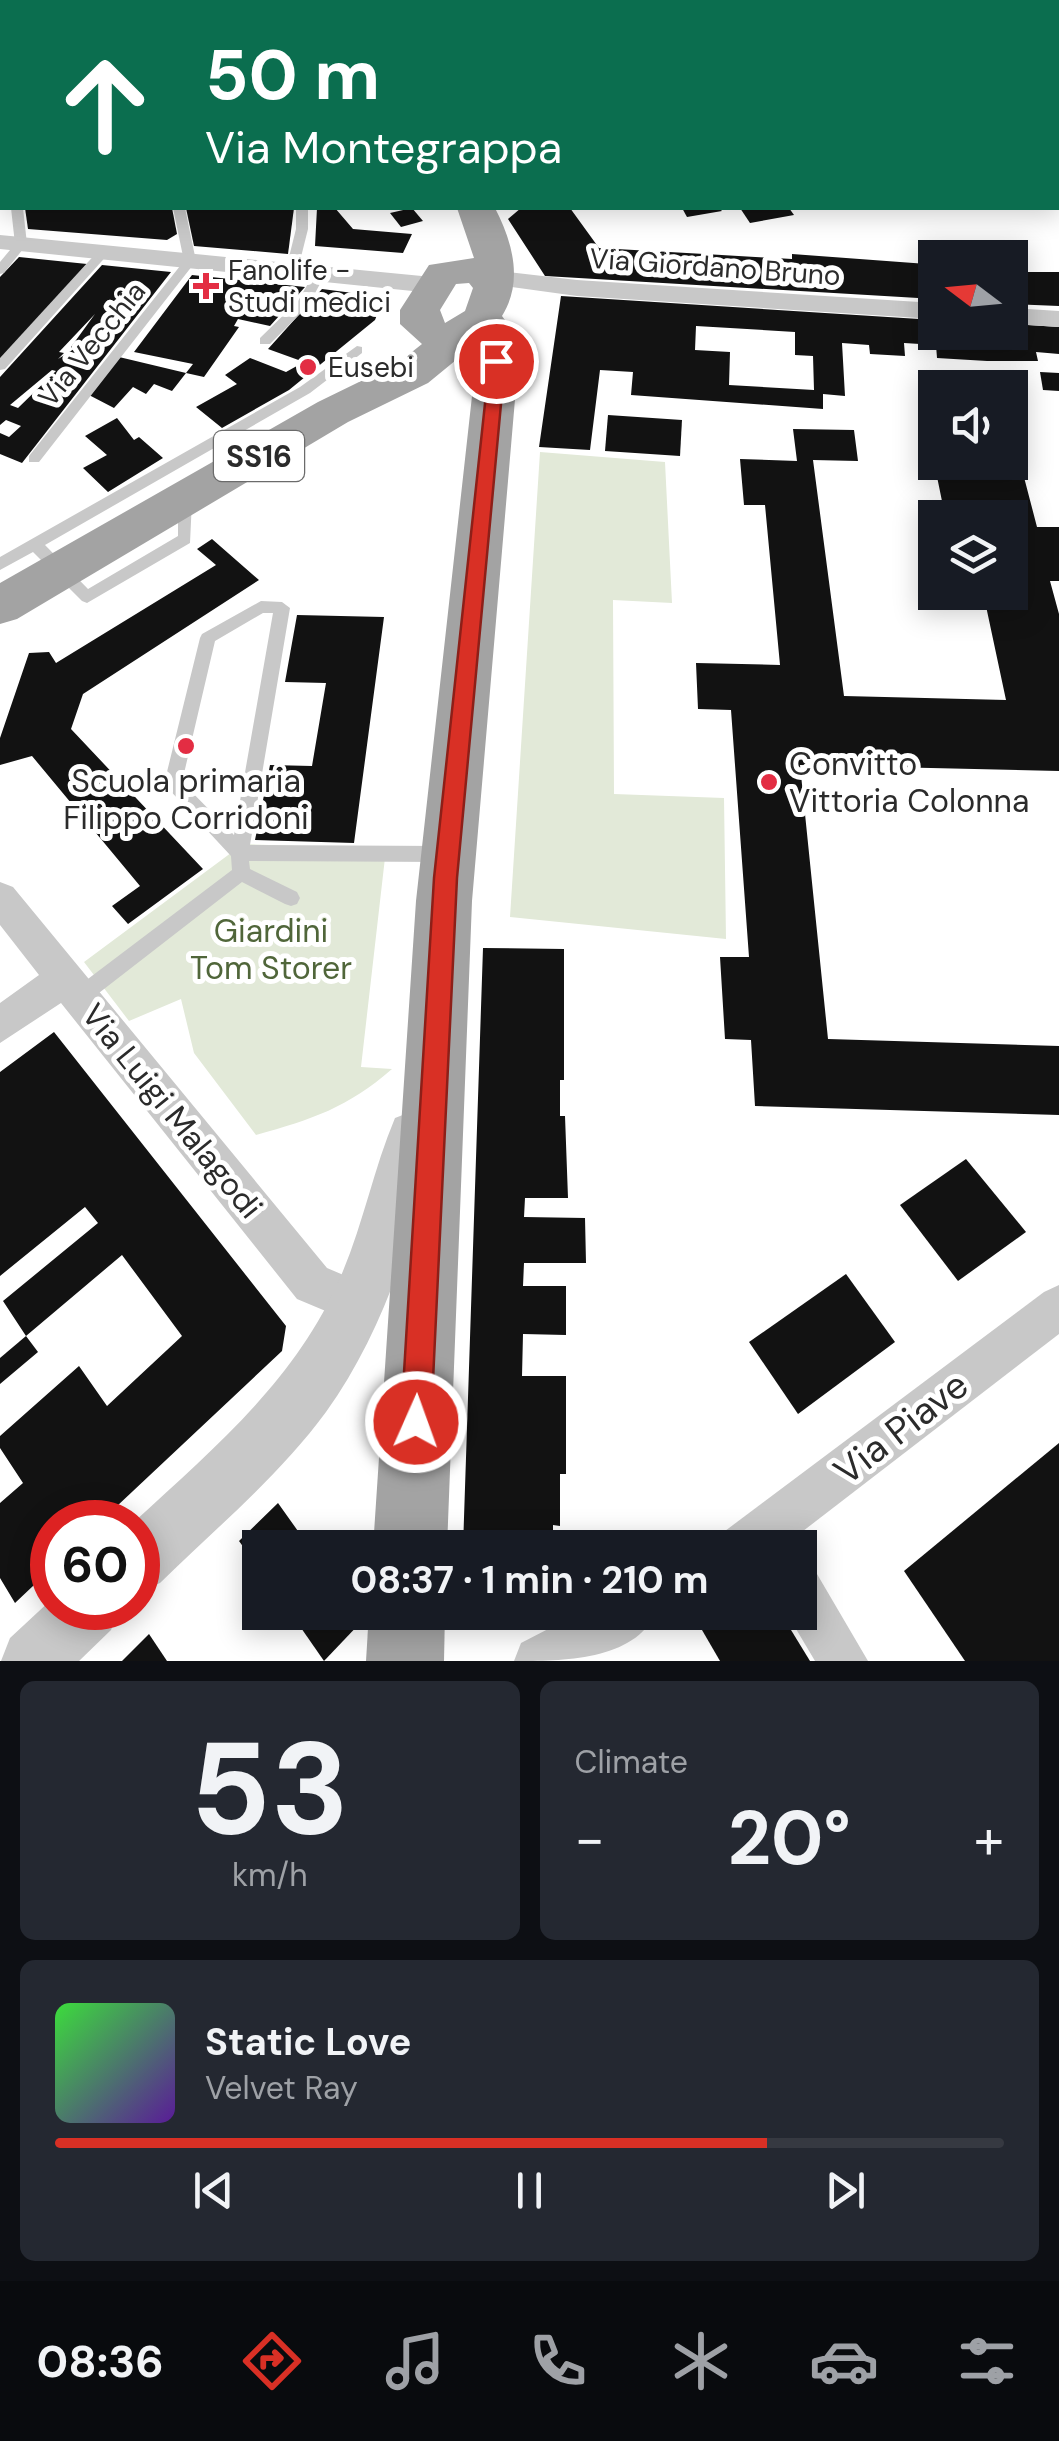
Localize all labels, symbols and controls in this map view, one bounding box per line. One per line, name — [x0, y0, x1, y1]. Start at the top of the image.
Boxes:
text: 50 m — [205, 30, 380, 121]
icon: ahead — [40, 40, 170, 170]
text: Via Montegrappa — [205, 118, 562, 177]
street label: Via Giordano Bruno — [588, 240, 842, 294]
north arrow — [918, 240, 1028, 350]
map controls — [918, 240, 1028, 610]
place label: Fanolife - Studi medici — [228, 252, 391, 321]
marker: Fanolife - Studi medici — [193, 273, 219, 299]
street label: Via Vecchia — [30, 274, 154, 414]
pin — [454, 319, 539, 404]
icon: arrive — [469, 334, 524, 389]
place label: Eusebi — [328, 349, 414, 386]
marker: Eusebi — [297, 356, 319, 378]
button: sound — [918, 370, 1028, 480]
road number: SS16 — [214, 431, 304, 481]
button: layers — [918, 500, 1028, 610]
marker: Scuola primaria Filippo Corridoni — [175, 735, 197, 757]
place label: Convitto Vittoria Colonna — [789, 743, 1029, 822]
place label: Scuola primaria Filippo Corridoni — [63, 760, 309, 839]
marker: Convitto Vittoria Colonna — [758, 771, 780, 793]
park label: Giardini Tom Storer — [190, 910, 352, 989]
street label: Via Luigi Malagodi — [72, 995, 272, 1227]
street label: Via Piave — [824, 1360, 978, 1496]
position arrow — [364, 1370, 468, 1474]
speed limit sign: 60 — [30, 1500, 160, 1630]
text: 08:37 · 1 min · 210 m — [351, 1555, 708, 1605]
text: 53 — [190, 1704, 349, 1873]
text: Climate — [575, 1741, 688, 1783]
text: 20° — [728, 1790, 851, 1887]
text: − — [575, 1803, 605, 1875]
text: + — [974, 1803, 1004, 1875]
text: km/h — [232, 1854, 308, 1896]
text: Static Love — [205, 2017, 411, 2067]
text: Velvet Ray — [205, 2067, 358, 2109]
icon: previous — [186, 2163, 241, 2218]
icon: pause — [502, 2163, 557, 2218]
icon: next — [818, 2163, 873, 2218]
icon: directions — [237, 2326, 307, 2396]
icon: music — [380, 2326, 450, 2396]
icon: phone — [523, 2326, 593, 2396]
icon: climate — [666, 2326, 736, 2396]
icon: car — [809, 2326, 879, 2396]
icon: filters — [952, 2326, 1022, 2396]
text: 08:36 — [37, 2332, 164, 2391]

